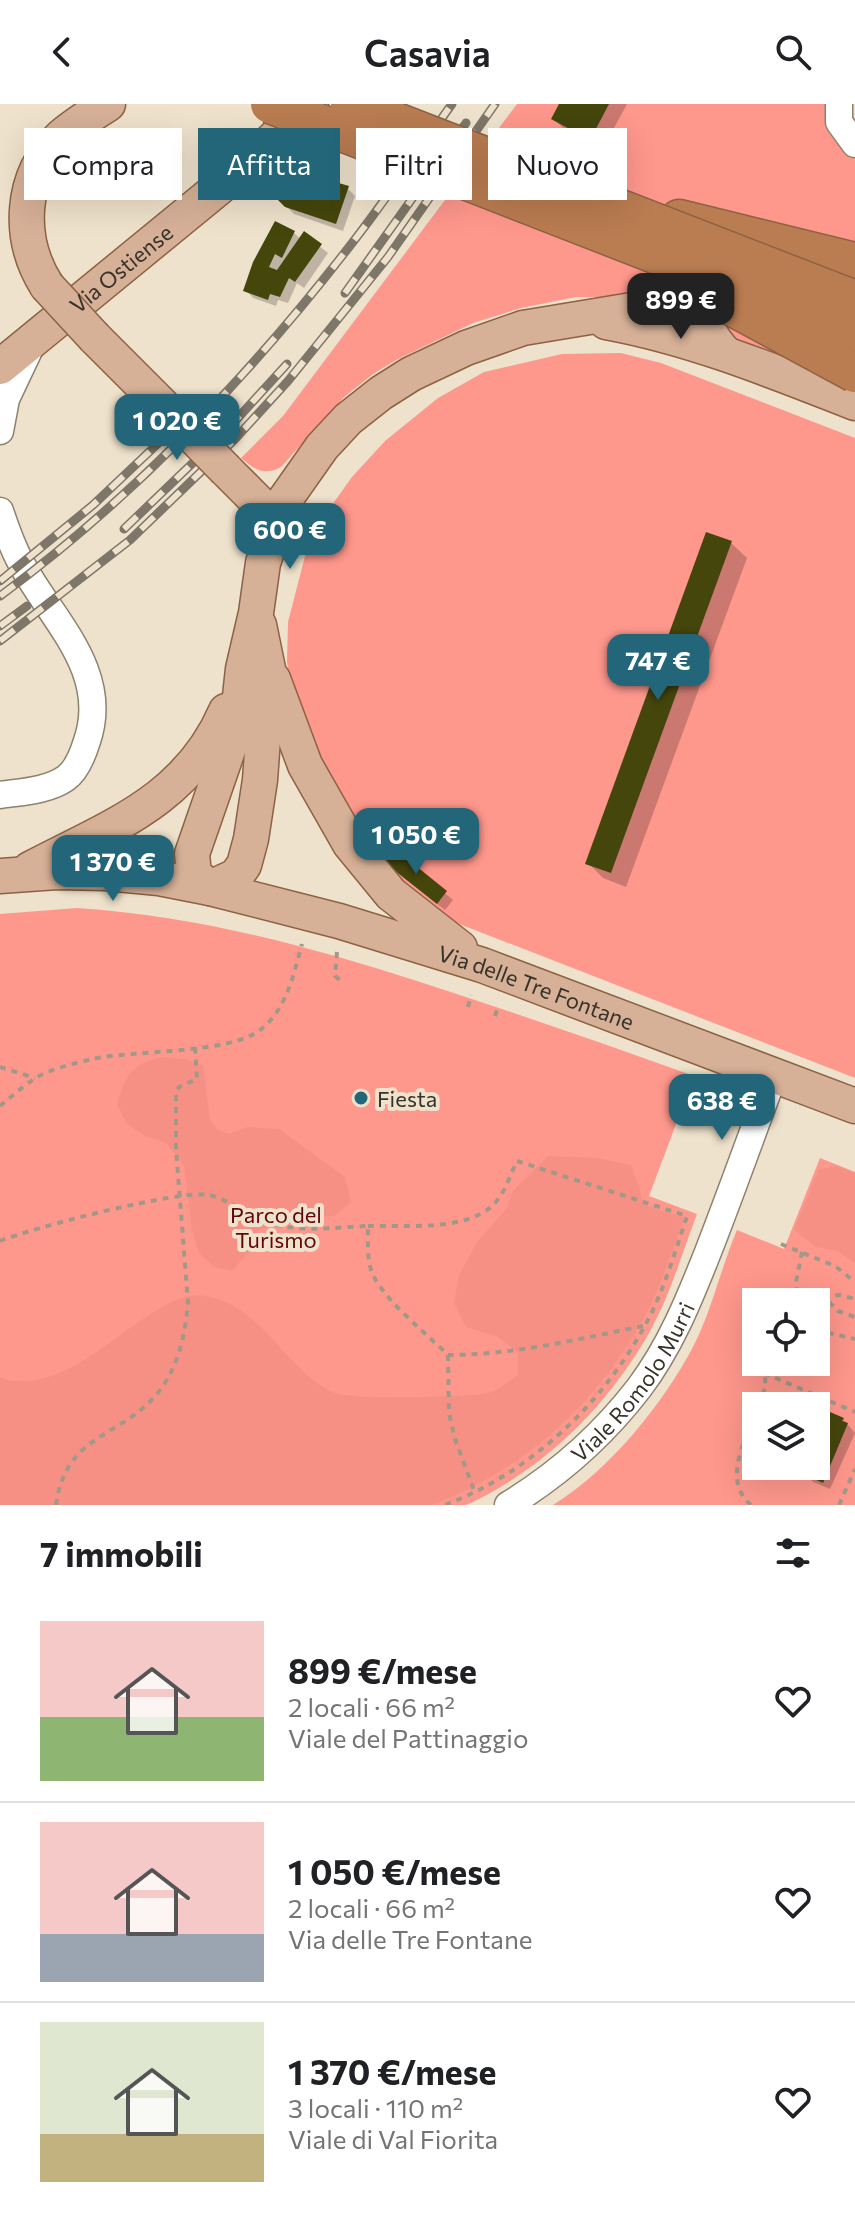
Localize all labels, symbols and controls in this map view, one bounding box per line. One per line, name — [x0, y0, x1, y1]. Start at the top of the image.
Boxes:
icon: back — [40, 30, 84, 74]
text: Casavia — [364, 30, 491, 74]
icon: search — [771, 30, 815, 74]
chip: Compra — [24, 128, 182, 200]
chip: Affitta — [198, 128, 340, 200]
chip: Filtri — [356, 128, 472, 200]
chip: Nuovo — [488, 128, 627, 200]
street label: Via Ostiense — [64, 218, 178, 318]
pin: 899 € — [625, 273, 737, 341]
text: 899 € — [645, 283, 717, 314]
pin: 1 020 € — [103, 394, 251, 462]
text: 1 020 € — [132, 404, 222, 435]
pin: 600 € — [234, 503, 346, 571]
text: 600 € — [253, 513, 327, 544]
pin: 747 € — [602, 634, 714, 702]
text: 747 € — [625, 644, 691, 675]
pin: 1 050 € — [342, 808, 490, 876]
text: 1 050 € — [371, 818, 461, 849]
pin: 1 370 € — [39, 835, 187, 903]
text: 1 370 € — [70, 845, 156, 876]
street label: Via delle Tre Fontane — [435, 939, 638, 1035]
pin: 638 € — [666, 1074, 778, 1142]
text: 638 € — [687, 1084, 757, 1115]
place label: Fiesta — [377, 1085, 437, 1112]
marker: Fiesta — [352, 1089, 370, 1107]
park label: Parco del Turismo — [230, 1201, 322, 1253]
map controls — [742, 1288, 830, 1480]
button: locate — [742, 1288, 830, 1376]
street label: Viale Romolo Murri — [565, 1298, 699, 1467]
button: layers — [742, 1392, 830, 1480]
icon: filters — [771, 1531, 815, 1575]
text: 7 immobili — [40, 1532, 203, 1574]
text: 899 €/mese — [288, 1649, 477, 1691]
icon: home — [104, 1653, 200, 1749]
icon: heart — [771, 1679, 815, 1723]
text: 2 locali · 66 m² — [288, 1691, 455, 1722]
text: Viale del Pattinaggio — [288, 1722, 529, 1753]
text: 1 050 €/mese — [288, 1850, 501, 1892]
icon: home — [104, 1854, 200, 1950]
icon: heart — [771, 1880, 815, 1924]
text: 2 locali · 66 m² — [288, 1892, 455, 1923]
text: Via delle Tre Fontane — [288, 1923, 533, 1954]
text: 1 370 €/mese — [288, 2050, 496, 2092]
icon: home — [104, 2054, 200, 2150]
icon: heart — [771, 2080, 815, 2124]
text: 3 locali · 110 m² — [288, 2092, 463, 2123]
text: Viale di Val Fiorita — [288, 2123, 498, 2154]

